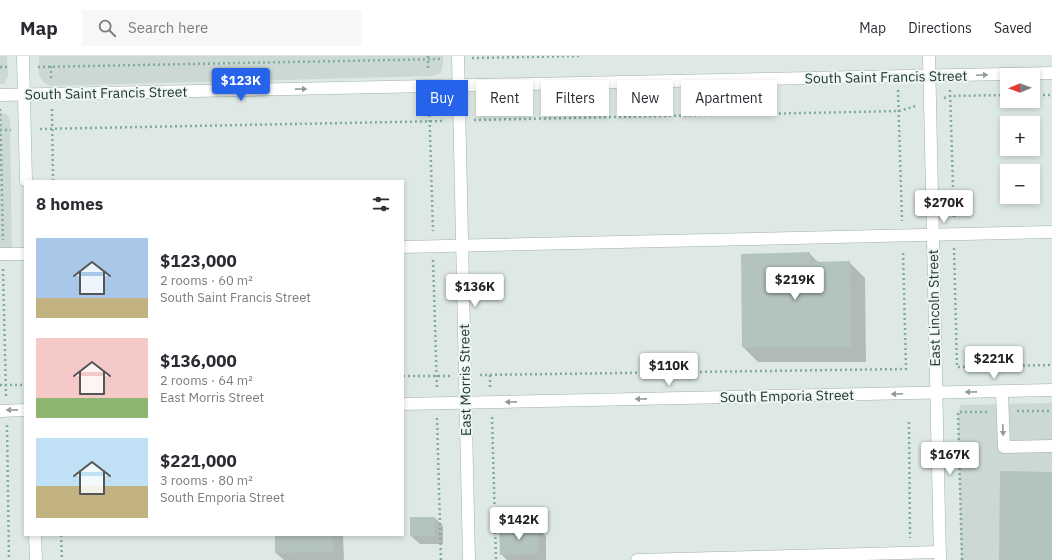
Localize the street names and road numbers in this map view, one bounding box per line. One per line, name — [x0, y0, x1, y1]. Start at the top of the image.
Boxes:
street label: South Saint Francis Street — [805, 67, 967, 87]
street label: South Saint Francis Street — [25, 83, 187, 103]
street label: East Lincoln Street — [924, 249, 944, 367]
street label: East Morris Street — [455, 324, 475, 436]
street label: South Emporia Street — [720, 386, 854, 406]

